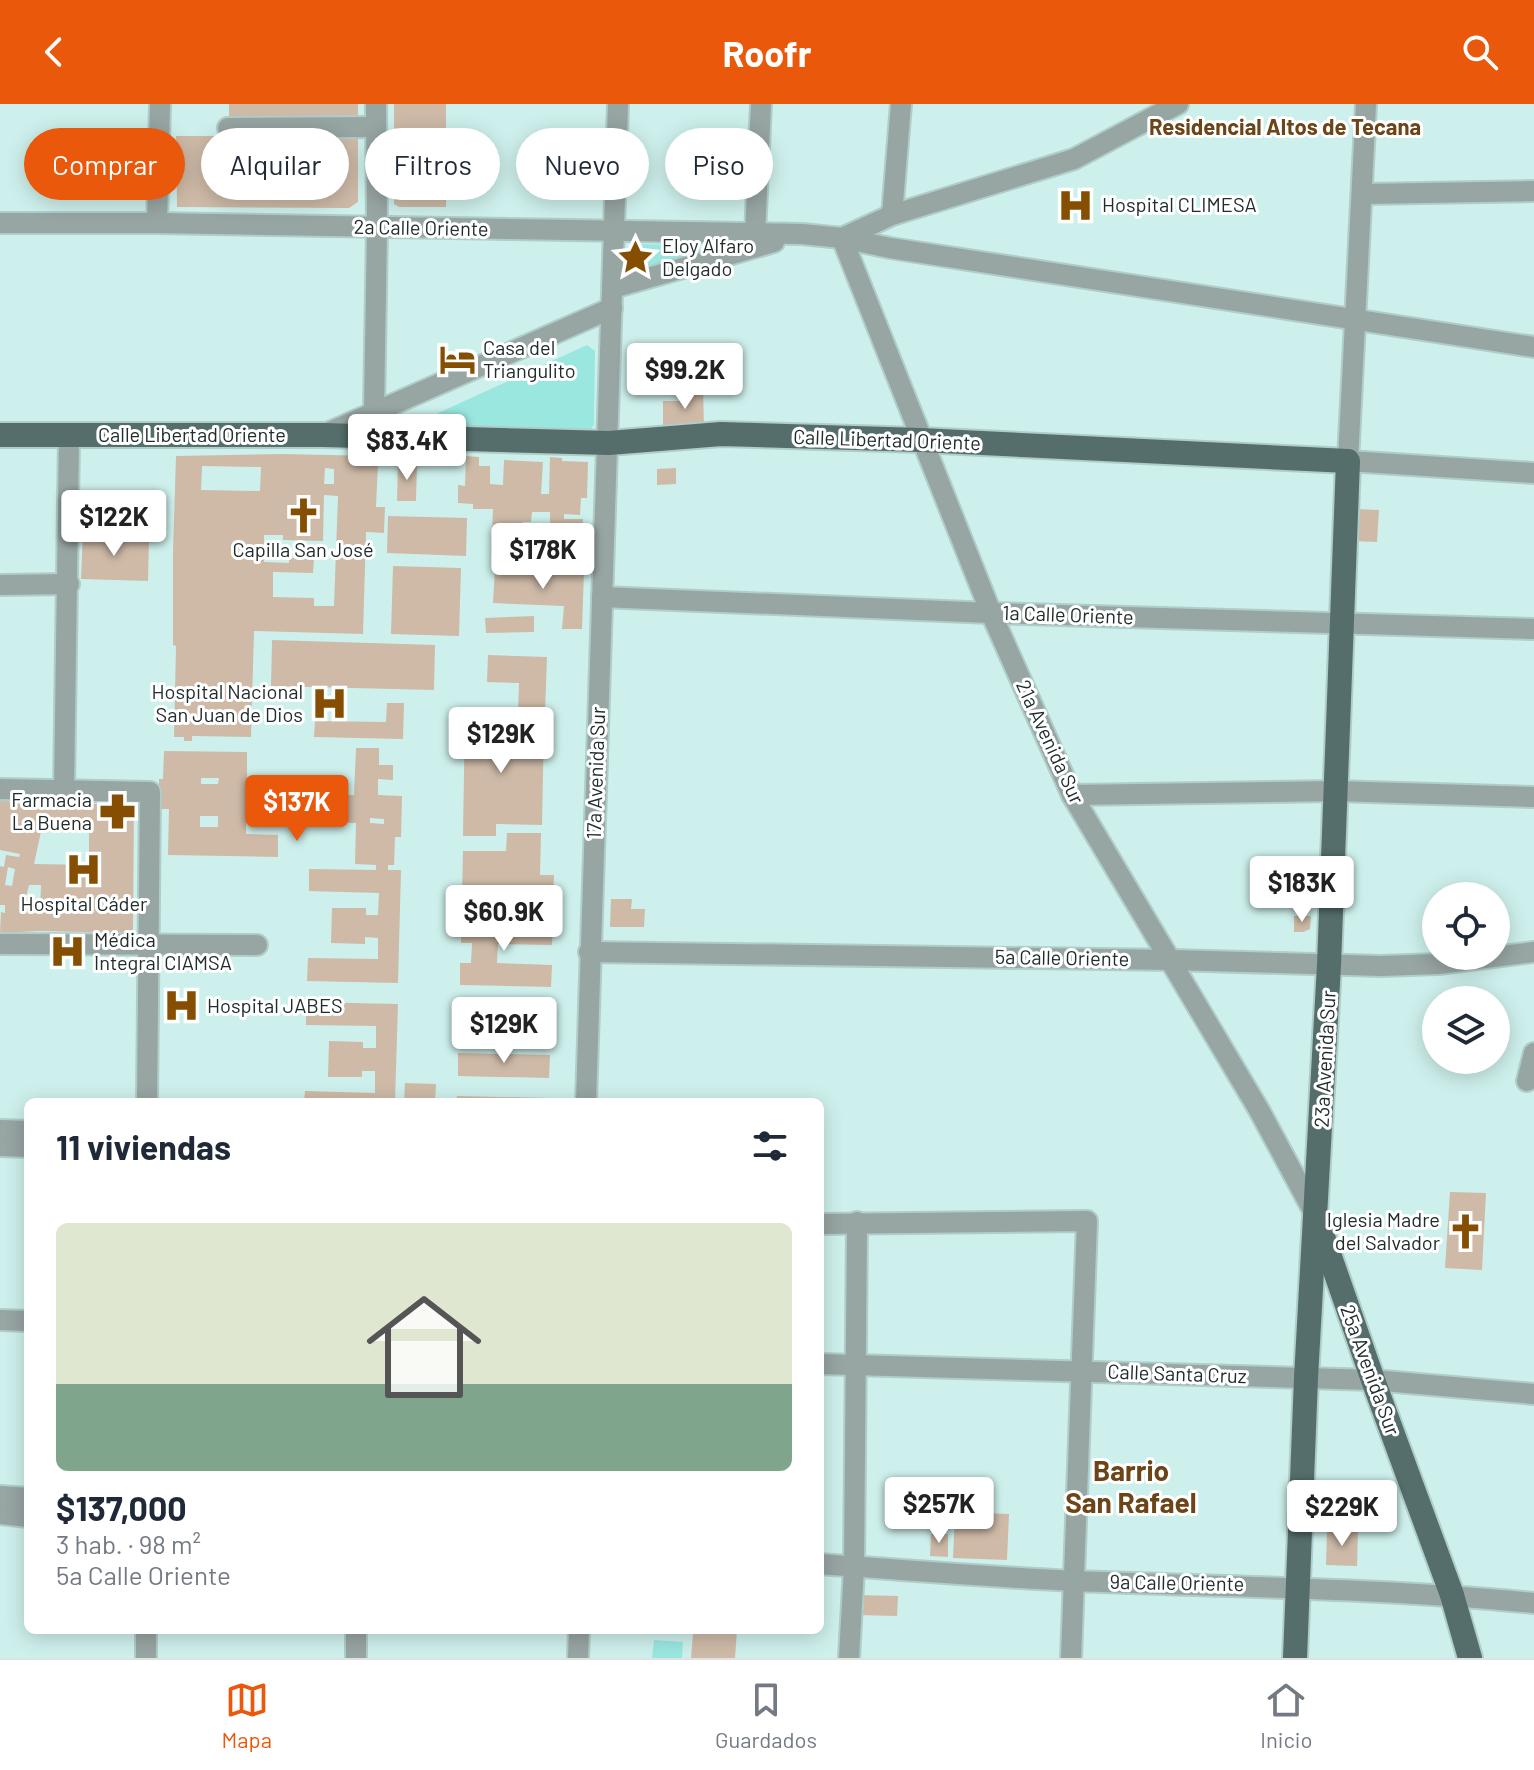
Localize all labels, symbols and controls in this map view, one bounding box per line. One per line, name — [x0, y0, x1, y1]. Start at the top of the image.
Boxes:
icon: back — [32, 30, 76, 74]
icon: search — [1458, 30, 1502, 74]
text: Roofr — [722, 31, 812, 74]
district label: Residencial Altos de Tecana — [1149, 113, 1421, 139]
chip: Comprar — [24, 128, 185, 200]
chip: Alquilar — [201, 128, 349, 200]
chip: Filtros — [365, 128, 500, 200]
chip: Nuevo — [516, 128, 649, 200]
chip: Piso — [665, 128, 773, 200]
hospital icon: Hospital CLIMESA — [1057, 186, 1095, 224]
place label: Hospital CLIMESA — [1102, 192, 1257, 216]
street label: 2a Calle Oriente — [353, 214, 489, 240]
place label: Eloy Alfaro Delgado — [662, 233, 754, 280]
place icon: Eloy Alfaro Delgado — [617, 239, 655, 277]
place label: Casa del Triangulito — [483, 335, 576, 382]
hotel icon: Casa del Triangulito — [438, 340, 476, 378]
pin: $99.2K — [620, 343, 750, 411]
text: $99.2K — [645, 353, 725, 384]
pin: $83.4K — [342, 414, 472, 482]
street label: Calle Libertad Oriente — [98, 422, 286, 446]
text: $83.4K — [366, 424, 448, 455]
street label: Calle Libertad Oriente — [793, 424, 981, 454]
pin: $122K — [58, 490, 170, 558]
church icon: Capilla San José — [284, 496, 322, 534]
text: $122K — [79, 500, 149, 531]
pin: $178K — [487, 523, 599, 591]
text: $178K — [509, 533, 577, 564]
place label: Capilla San José — [232, 537, 374, 561]
street label: 1a Calle Oriente — [1002, 600, 1134, 628]
street label: 21a Avenida Sur — [1012, 676, 1090, 807]
place label: Hospital Nacional San Juan de Dios — [151, 679, 303, 726]
hospital icon: Hospital Nacional San Juan de Dios — [310, 685, 348, 723]
street label: 17a Avenida Sur — [581, 706, 609, 840]
pin: $129K — [445, 707, 557, 775]
text: $129K — [467, 717, 535, 748]
pin: $137K — [241, 775, 353, 843]
text: $137K — [263, 785, 331, 816]
place label: Farmacia La Buena — [11, 787, 92, 834]
pharmacy icon: Farmacia La Buena — [99, 793, 137, 831]
hospital icon: Hospital Cáder — [65, 850, 103, 888]
pin: $183K — [1246, 856, 1358, 924]
text: $183K — [1268, 866, 1336, 897]
map controls — [1422, 882, 1510, 1074]
button: locate — [1422, 882, 1510, 970]
pin: $60.9K — [439, 885, 569, 953]
place label: Hospital Cáder — [21, 891, 147, 915]
text: $60.9K — [464, 895, 544, 926]
place label: Médica Integral CIAMSA — [94, 927, 232, 974]
hospital icon: Médica Integral CIAMSA — [49, 933, 87, 971]
street label: 5a Calle Oriente — [995, 944, 1129, 970]
button: layers — [1422, 986, 1510, 1074]
hospital icon: Hospital JABES — [162, 987, 200, 1025]
street label: 23a Avenida Sur — [1308, 990, 1340, 1128]
place label: Hospital JABES — [207, 993, 343, 1017]
pin: $129K — [448, 997, 560, 1065]
text: $129K — [470, 1007, 538, 1038]
icon: filters — [748, 1124, 792, 1168]
text: 11 viviendas — [56, 1126, 231, 1167]
place label: Iglesia Madre del Salvador — [1327, 1207, 1440, 1254]
church icon: Iglesia Madre del Salvador — [1447, 1212, 1485, 1250]
icon: home — [352, 1275, 496, 1419]
street label: 25a Avenida Sur — [1336, 1301, 1406, 1438]
street label: Calle Santa Cruz — [1107, 1359, 1247, 1387]
district label: Barrio San Rafael — [1065, 1453, 1197, 1519]
pin: $257K — [883, 1477, 995, 1545]
pin: $229K — [1286, 1480, 1398, 1548]
text: $137,000 — [56, 1487, 187, 1528]
text: $257K — [903, 1487, 975, 1518]
text: $229K — [1305, 1490, 1379, 1521]
text: 3 hab. · 98 m² — [56, 1528, 201, 1559]
text: 5a Calle Oriente — [56, 1559, 231, 1590]
street label: 9a Calle Oriente — [1110, 1569, 1245, 1595]
tab: Mapa — [222, 1678, 272, 1752]
tab: Guardados — [715, 1678, 817, 1752]
tab: Inicio — [1260, 1678, 1312, 1752]

